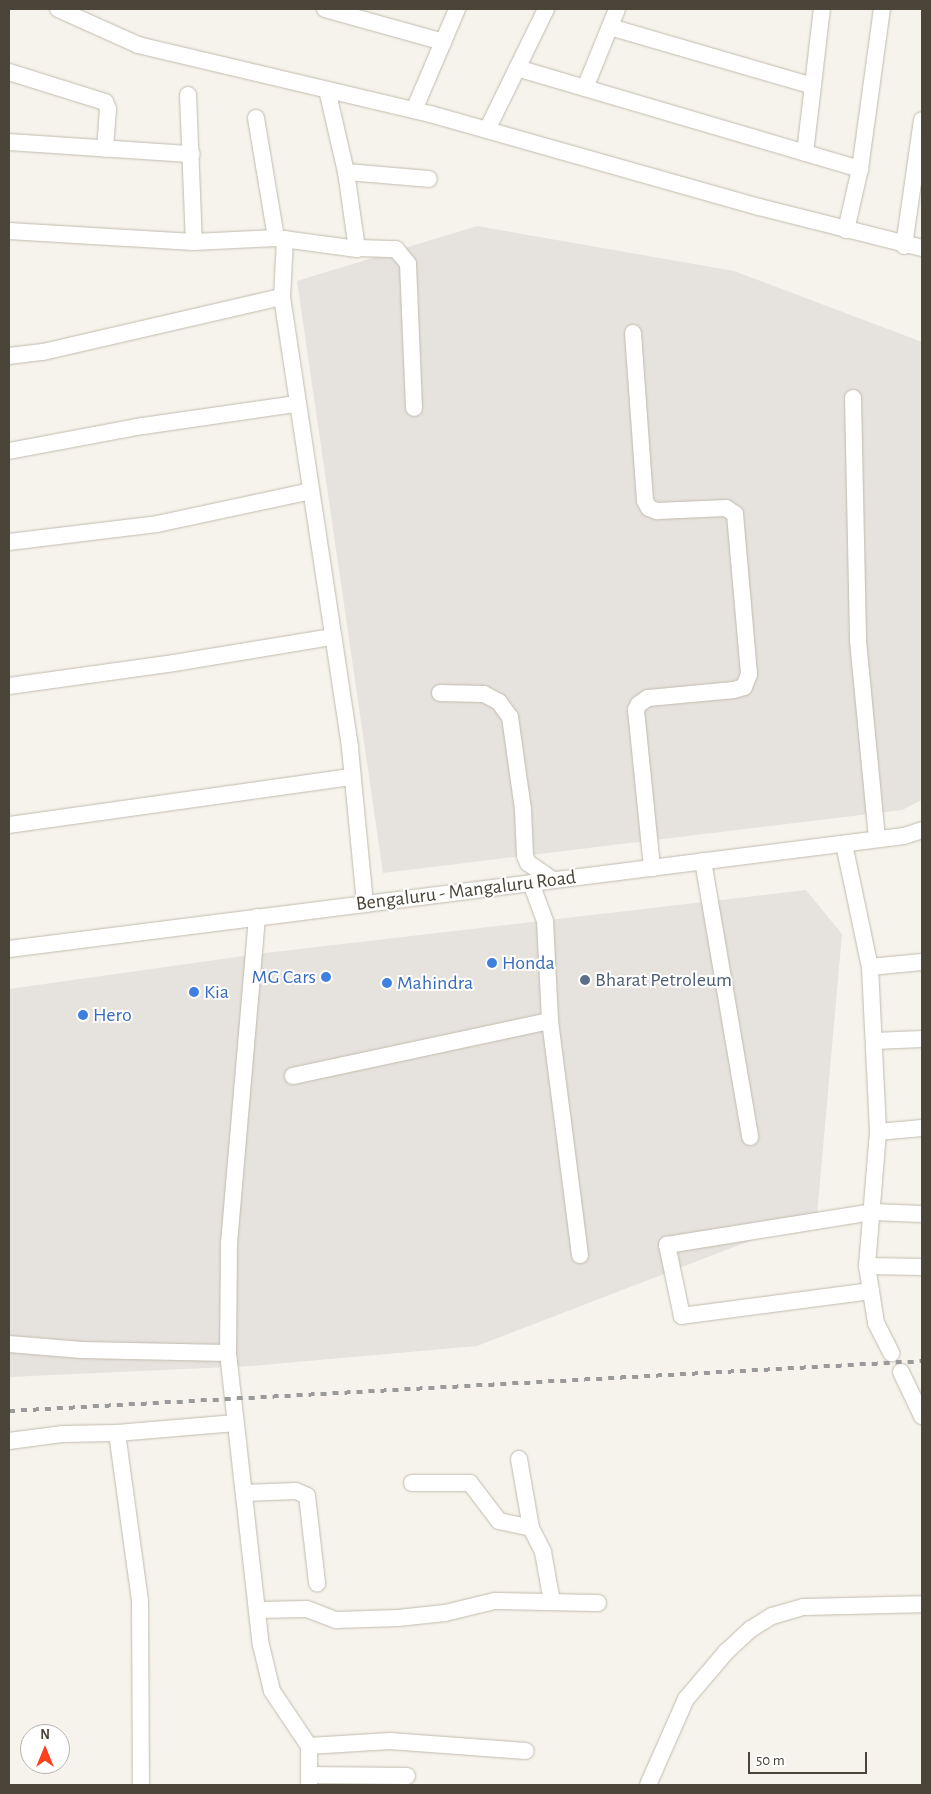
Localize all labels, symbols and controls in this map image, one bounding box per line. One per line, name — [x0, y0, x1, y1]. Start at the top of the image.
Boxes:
street label: Bengaluru - Mangaluru Road — [355, 866, 577, 916]
place label: Honda — [502, 951, 555, 975]
marker: Honda — [486, 957, 498, 969]
place label: MG Cars — [252, 965, 316, 989]
place label: Bharat Petroleum — [595, 968, 732, 992]
marker: MG Cars — [320, 971, 332, 983]
place label: Mahindra — [397, 971, 473, 995]
marker: Bharat Petroleum — [579, 974, 591, 986]
marker: Mahindra — [381, 977, 393, 989]
place label: Kia — [204, 980, 229, 1004]
marker: Kia — [188, 986, 200, 998]
place label: Hero — [93, 1003, 132, 1027]
marker: Hero — [77, 1009, 89, 1021]
north arrow — [20, 1724, 70, 1774]
text: N — [40, 1728, 50, 1742]
scale bar — [751, 1742, 870, 1774]
text: 50 m — [756, 1753, 785, 1768]

